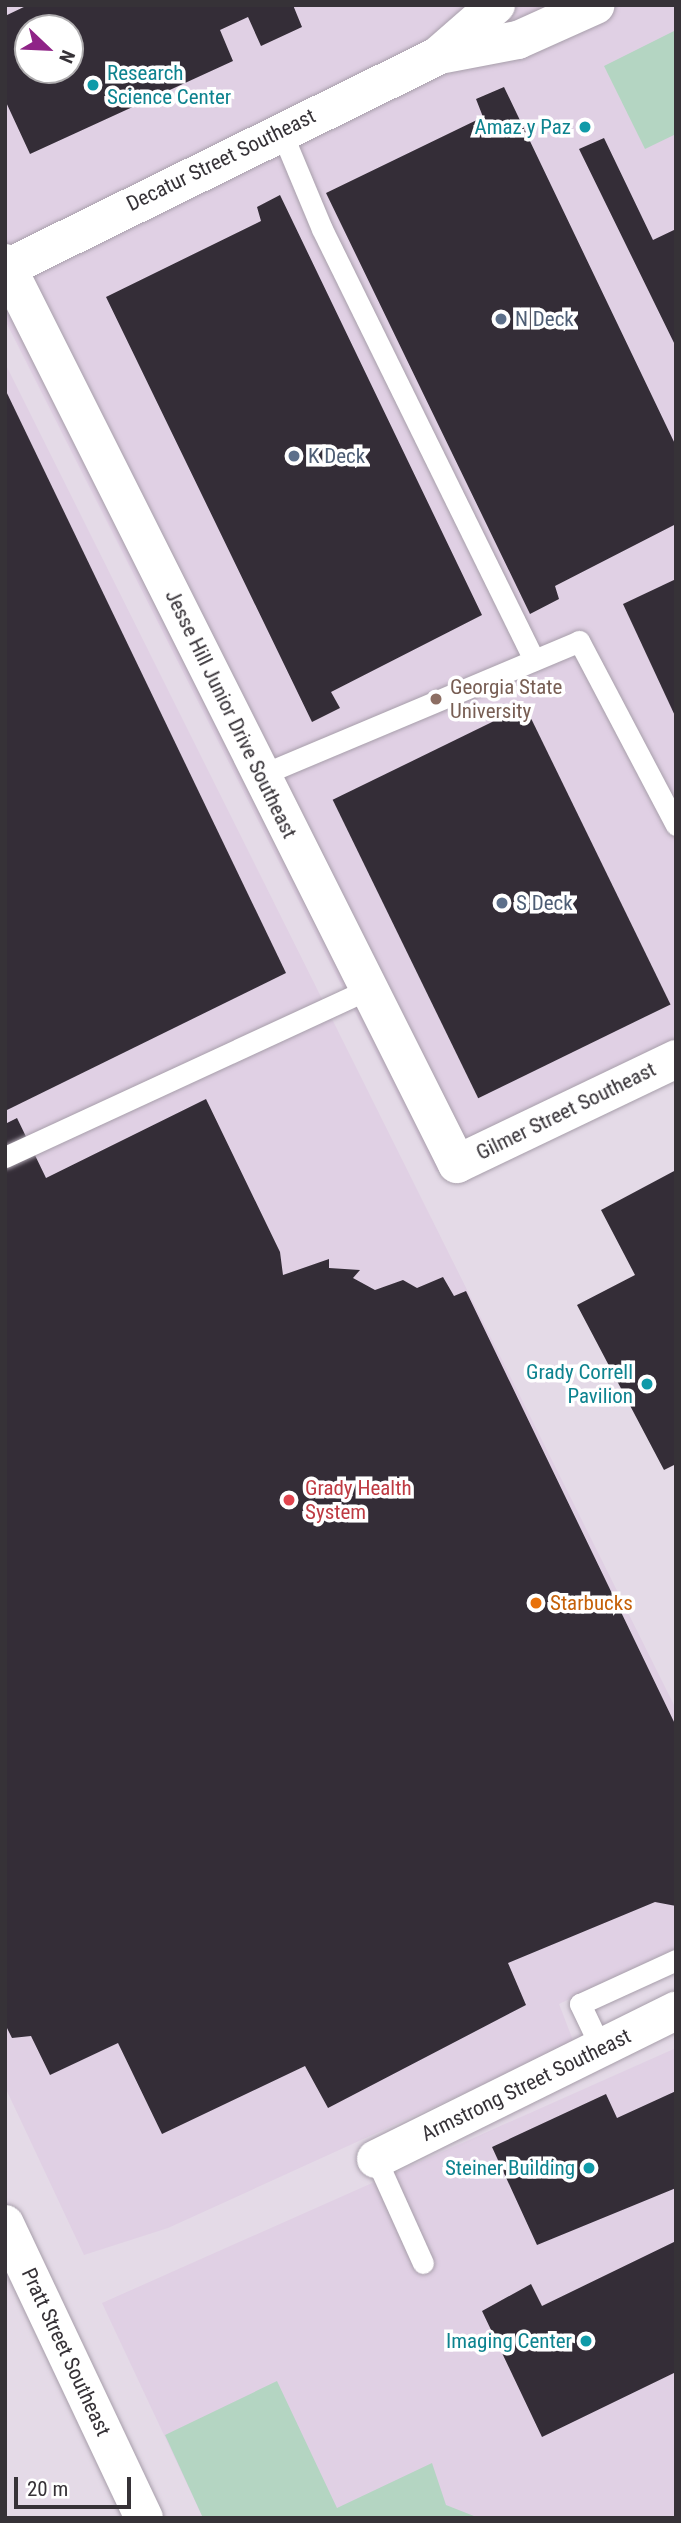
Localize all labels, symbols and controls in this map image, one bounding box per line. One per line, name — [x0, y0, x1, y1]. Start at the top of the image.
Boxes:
north arrow — [14, 14, 84, 84]
text: N — [54, 47, 80, 66]
place label: Research Science Center — [107, 60, 231, 110]
marker: Research Science Center — [85, 77, 101, 93]
street label: Decatur Street Southeast — [123, 103, 319, 217]
place label: Amaz y Paz — [475, 114, 571, 140]
marker: Amaz y Paz — [577, 119, 593, 135]
place label: N Deck — [515, 306, 574, 332]
marker: N Deck — [493, 311, 509, 327]
place label: K Deck — [308, 443, 365, 469]
marker: K Deck — [286, 448, 302, 464]
street label: Jesse Hill Junior Drive Southeast — [160, 586, 302, 842]
place label: Georgia State University — [450, 674, 562, 724]
marker: Georgia State University — [428, 691, 444, 707]
place label: S Deck — [516, 890, 573, 916]
marker: S Deck — [494, 895, 510, 911]
street label: Gilmer Street Southeast — [472, 1057, 660, 1165]
place label: Grady Correll Pavilion — [526, 1359, 633, 1409]
marker: Grady Correll Pavilion — [639, 1376, 655, 1392]
place label: Grady Health System — [305, 1475, 412, 1525]
marker: Grady Health System — [279, 1490, 299, 1510]
place label: Starbucks — [550, 1590, 633, 1616]
marker: Starbucks — [528, 1595, 544, 1611]
street label: Armstrong Street Southeast — [417, 2023, 635, 2147]
place label: Steiner Building — [445, 2155, 575, 2181]
marker: Steiner Building — [581, 2160, 597, 2176]
street label: Pratt Street Southeast — [16, 2264, 116, 2440]
place label: Imaging Center — [446, 2328, 572, 2354]
marker: Imaging Center — [578, 2333, 594, 2349]
scale bar — [18, 2464, 135, 2508]
text: 20 m — [27, 2477, 68, 2501]

